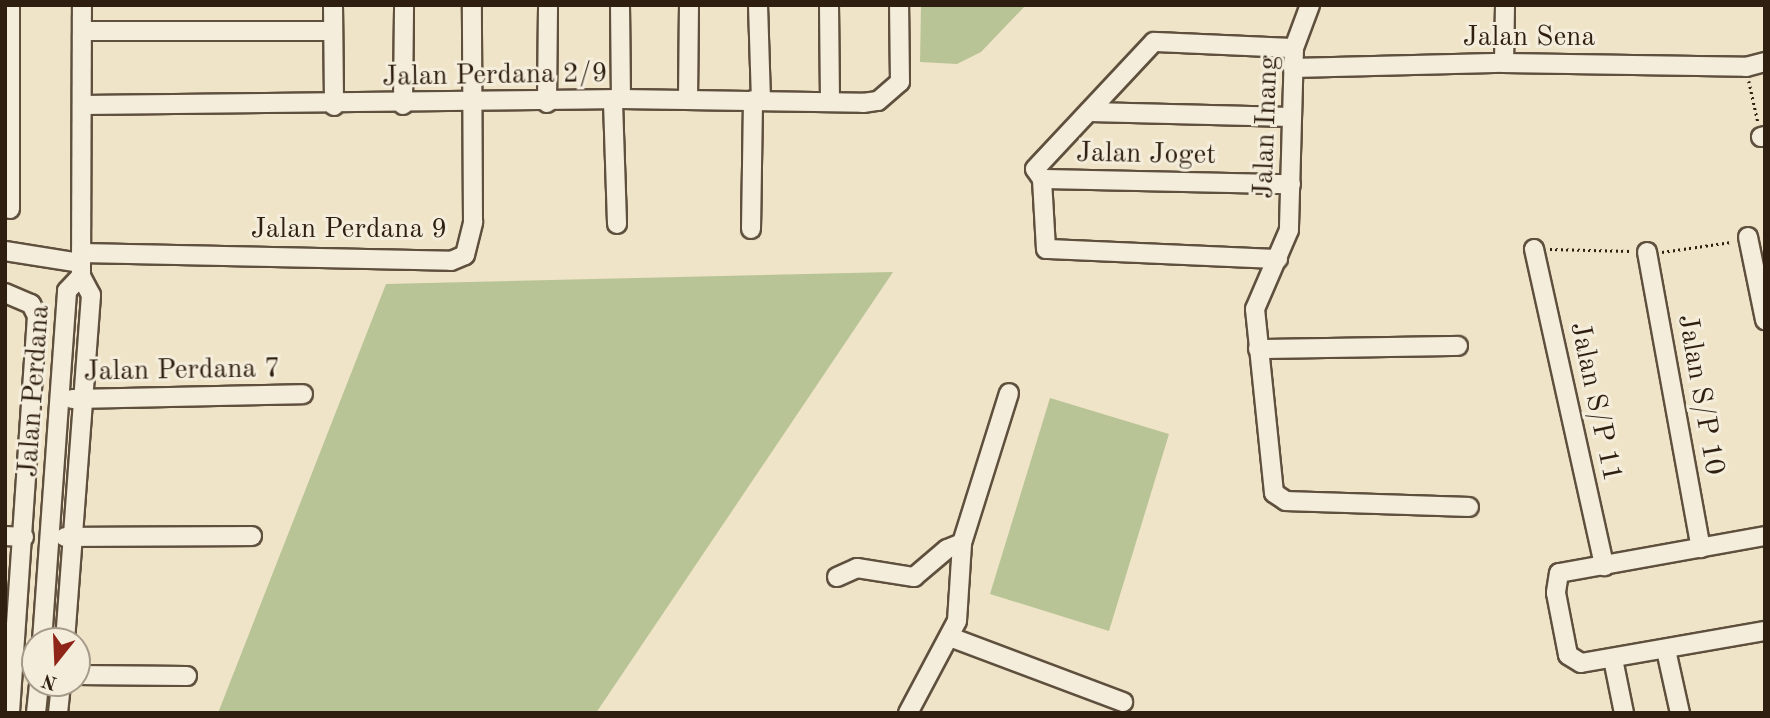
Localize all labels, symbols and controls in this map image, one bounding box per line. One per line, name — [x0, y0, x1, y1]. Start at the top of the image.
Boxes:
street label: Jalan Sena — [1463, 21, 1595, 55]
street label: Jalan Inang — [1248, 55, 1286, 199]
street label: Jalan Perdana 2/9 — [382, 57, 608, 95]
street label: Jalan Joget — [1076, 137, 1216, 173]
street label: Jalan Perdana 9 — [251, 213, 447, 247]
street label: Jalan Perdana — [12, 304, 58, 478]
street label: Jalan S/P 10 — [1669, 312, 1731, 478]
street label: Jalan S/P 11 — [1562, 319, 1628, 485]
street label: Jalan Perdana 7 — [83, 352, 281, 390]
north arrow — [21, 627, 91, 697]
text: N — [40, 669, 60, 692]

